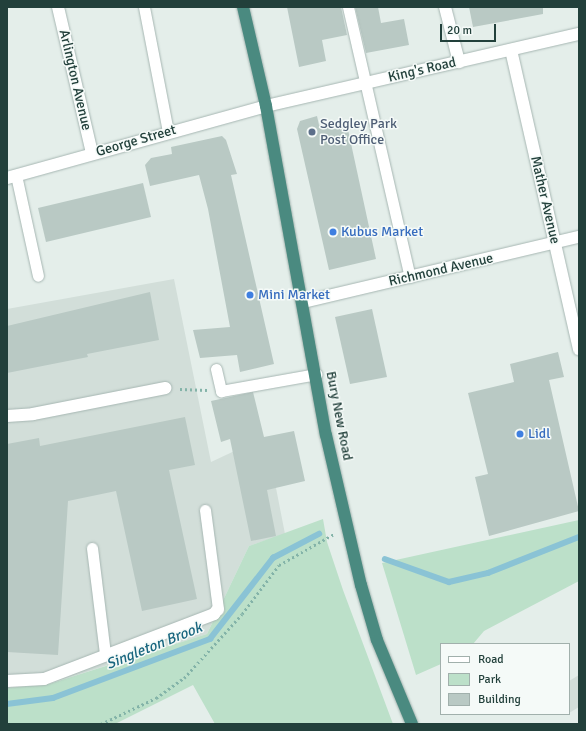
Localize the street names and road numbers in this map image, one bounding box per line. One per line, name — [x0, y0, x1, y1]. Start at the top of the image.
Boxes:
street label: Arlington Avenue — [55, 28, 95, 132]
street label: King's Road — [386, 54, 458, 86]
street label: George Street — [94, 122, 178, 160]
street label: Mather Avenue — [527, 154, 563, 246]
street label: Richmond Avenue — [387, 250, 495, 290]
street label: Bury New Road — [322, 370, 356, 462]

